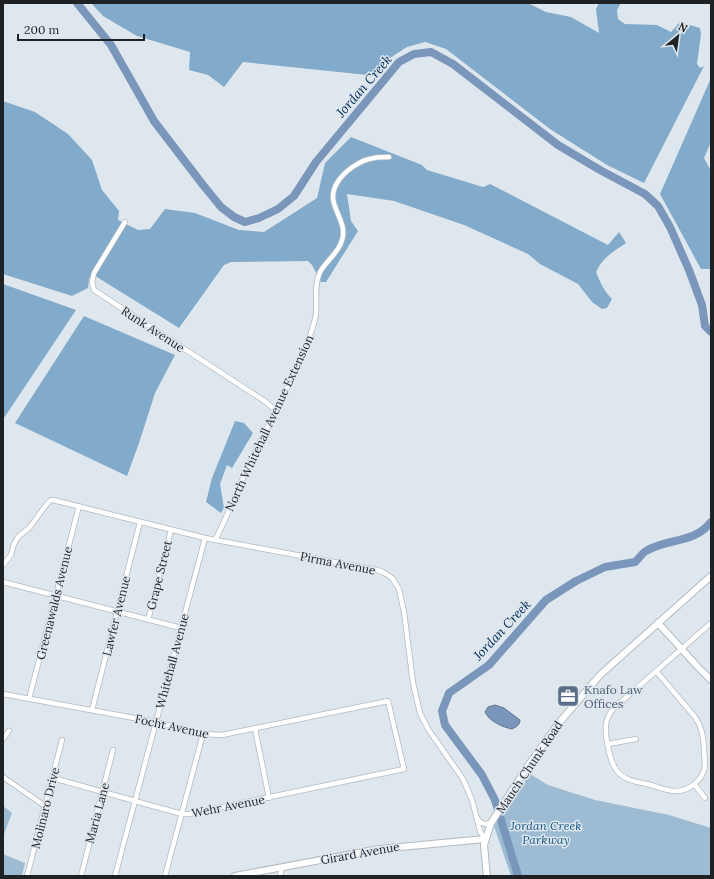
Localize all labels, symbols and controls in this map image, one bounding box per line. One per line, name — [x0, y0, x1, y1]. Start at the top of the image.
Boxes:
scale bar — [18, 16, 144, 42]
north arrow — [658, 16, 698, 56]
text: N — [676, 19, 690, 36]
text: 200 m — [24, 22, 60, 37]
water label: Jordan Creek — [332, 51, 396, 121]
street label: Runk Avenue — [119, 303, 188, 355]
street label: North Whitehall Avenue Extension — [221, 332, 317, 514]
street label: Grape Street — [143, 538, 175, 611]
street label: Greenawalds Avenue — [33, 544, 75, 661]
street label: Pirma Avenue — [299, 548, 378, 578]
street label: Lawfer Avenue — [99, 574, 133, 658]
water label: Jordan Creek — [469, 596, 535, 665]
street label: Whitehall Avenue — [152, 611, 192, 710]
place label: Knafo Law Offices — [584, 682, 643, 711]
office icon: Knafo Law Offices — [555, 683, 581, 709]
street label: Focht Avenue — [134, 711, 211, 741]
street label: Mauch Chunk Road — [492, 718, 566, 816]
street label: Molinaro Drive — [28, 765, 62, 850]
street label: Maria Lane — [82, 780, 112, 845]
street label: Wehr Avenue — [190, 791, 266, 820]
park label: Jordan Creek Parkway — [510, 818, 581, 847]
street label: Girard Avenue — [319, 839, 401, 867]

